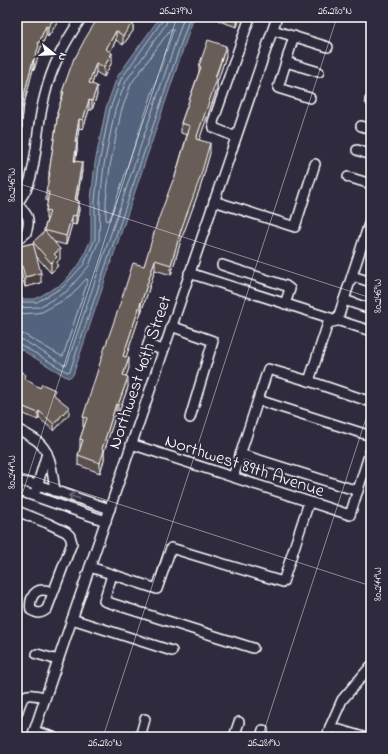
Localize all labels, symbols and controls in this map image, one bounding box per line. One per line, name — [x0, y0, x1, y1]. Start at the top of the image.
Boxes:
text: 26.279°N — [160, 4, 193, 19]
text: 26.280°N — [318, 4, 352, 19]
north arrow — [34, 34, 74, 74]
text: N — [54, 51, 71, 63]
text: 80.246°W — [5, 168, 20, 202]
text: 80.246°W — [371, 279, 386, 313]
street label: Northwest 40th Street — [102, 292, 179, 453]
street label: Northwest 89th Avenue — [161, 429, 328, 505]
text: 80.244°W — [5, 455, 20, 489]
one-way arrow — [67, 493, 80, 500]
text: 80.244°W — [371, 567, 386, 601]
text: 26.280°N — [88, 736, 122, 751]
text: 26.281°N — [248, 736, 281, 751]

